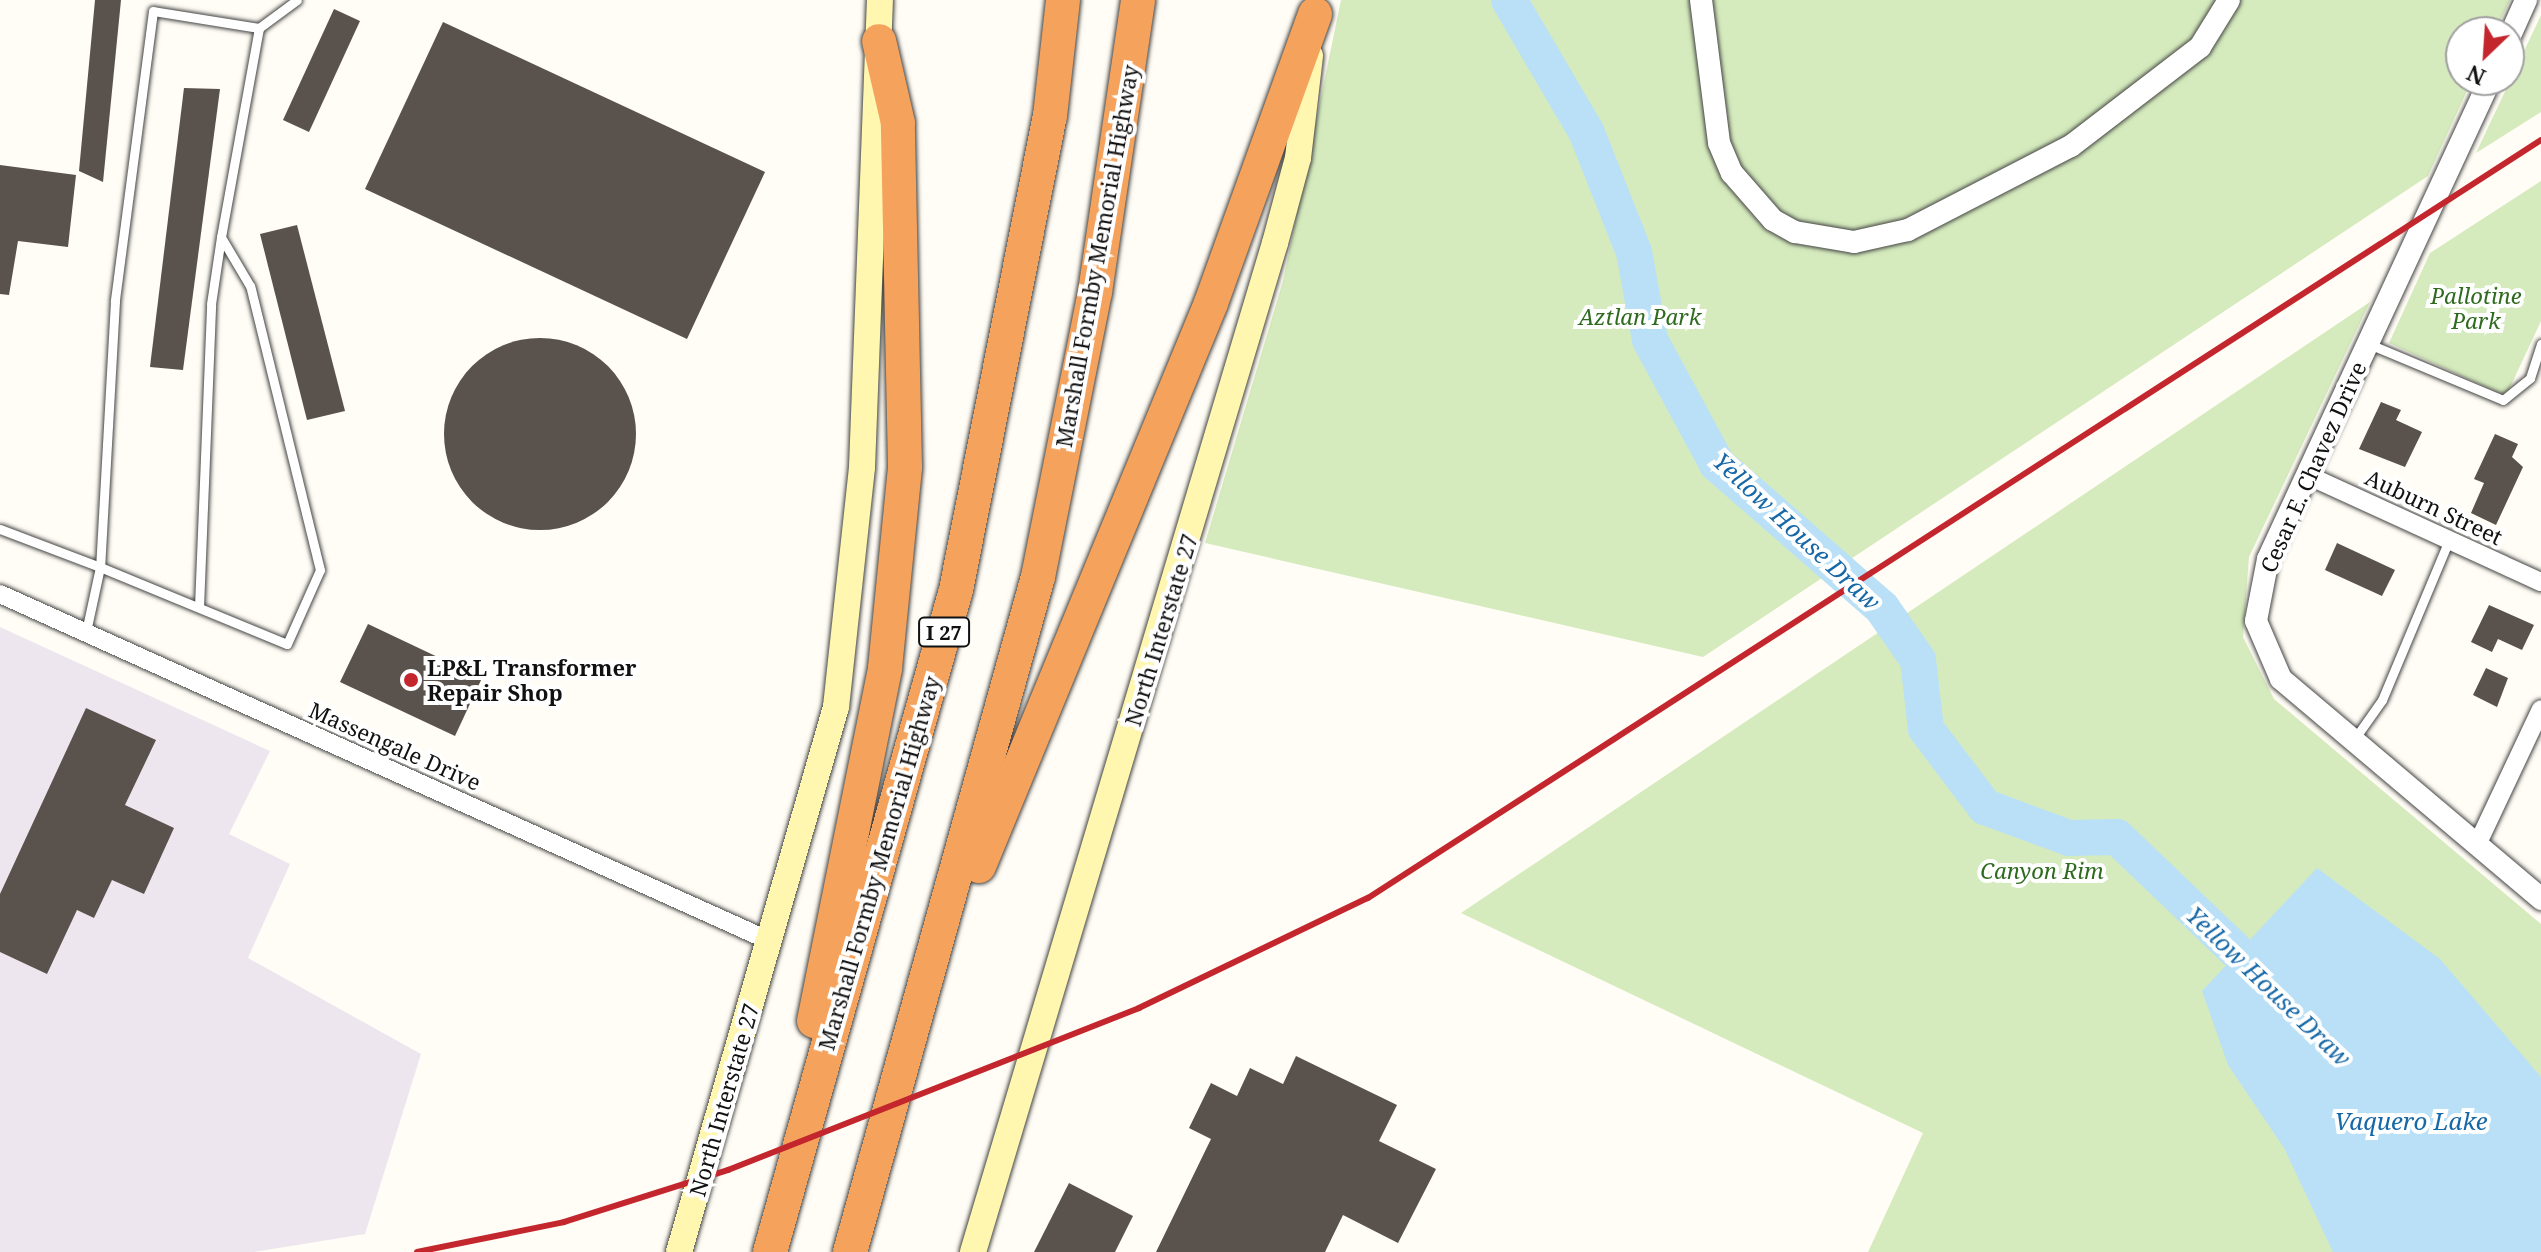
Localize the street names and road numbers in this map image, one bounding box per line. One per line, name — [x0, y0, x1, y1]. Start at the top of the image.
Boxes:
street label: Marshall Formby Memorial Highway — [1050, 63, 1144, 449]
street label: Cesar E. Chavez Drive — [2255, 358, 2371, 576]
street label: Auburn Street — [2361, 464, 2507, 550]
street label: North Interstate 27 — [1119, 531, 1203, 729]
road number: I 27 — [918, 616, 970, 648]
street label: Marshall Formby Memorial Highway — [813, 673, 945, 1053]
street label: Massengale Drive — [305, 696, 485, 796]
street label: North Interstate 27 — [684, 1001, 764, 1199]

